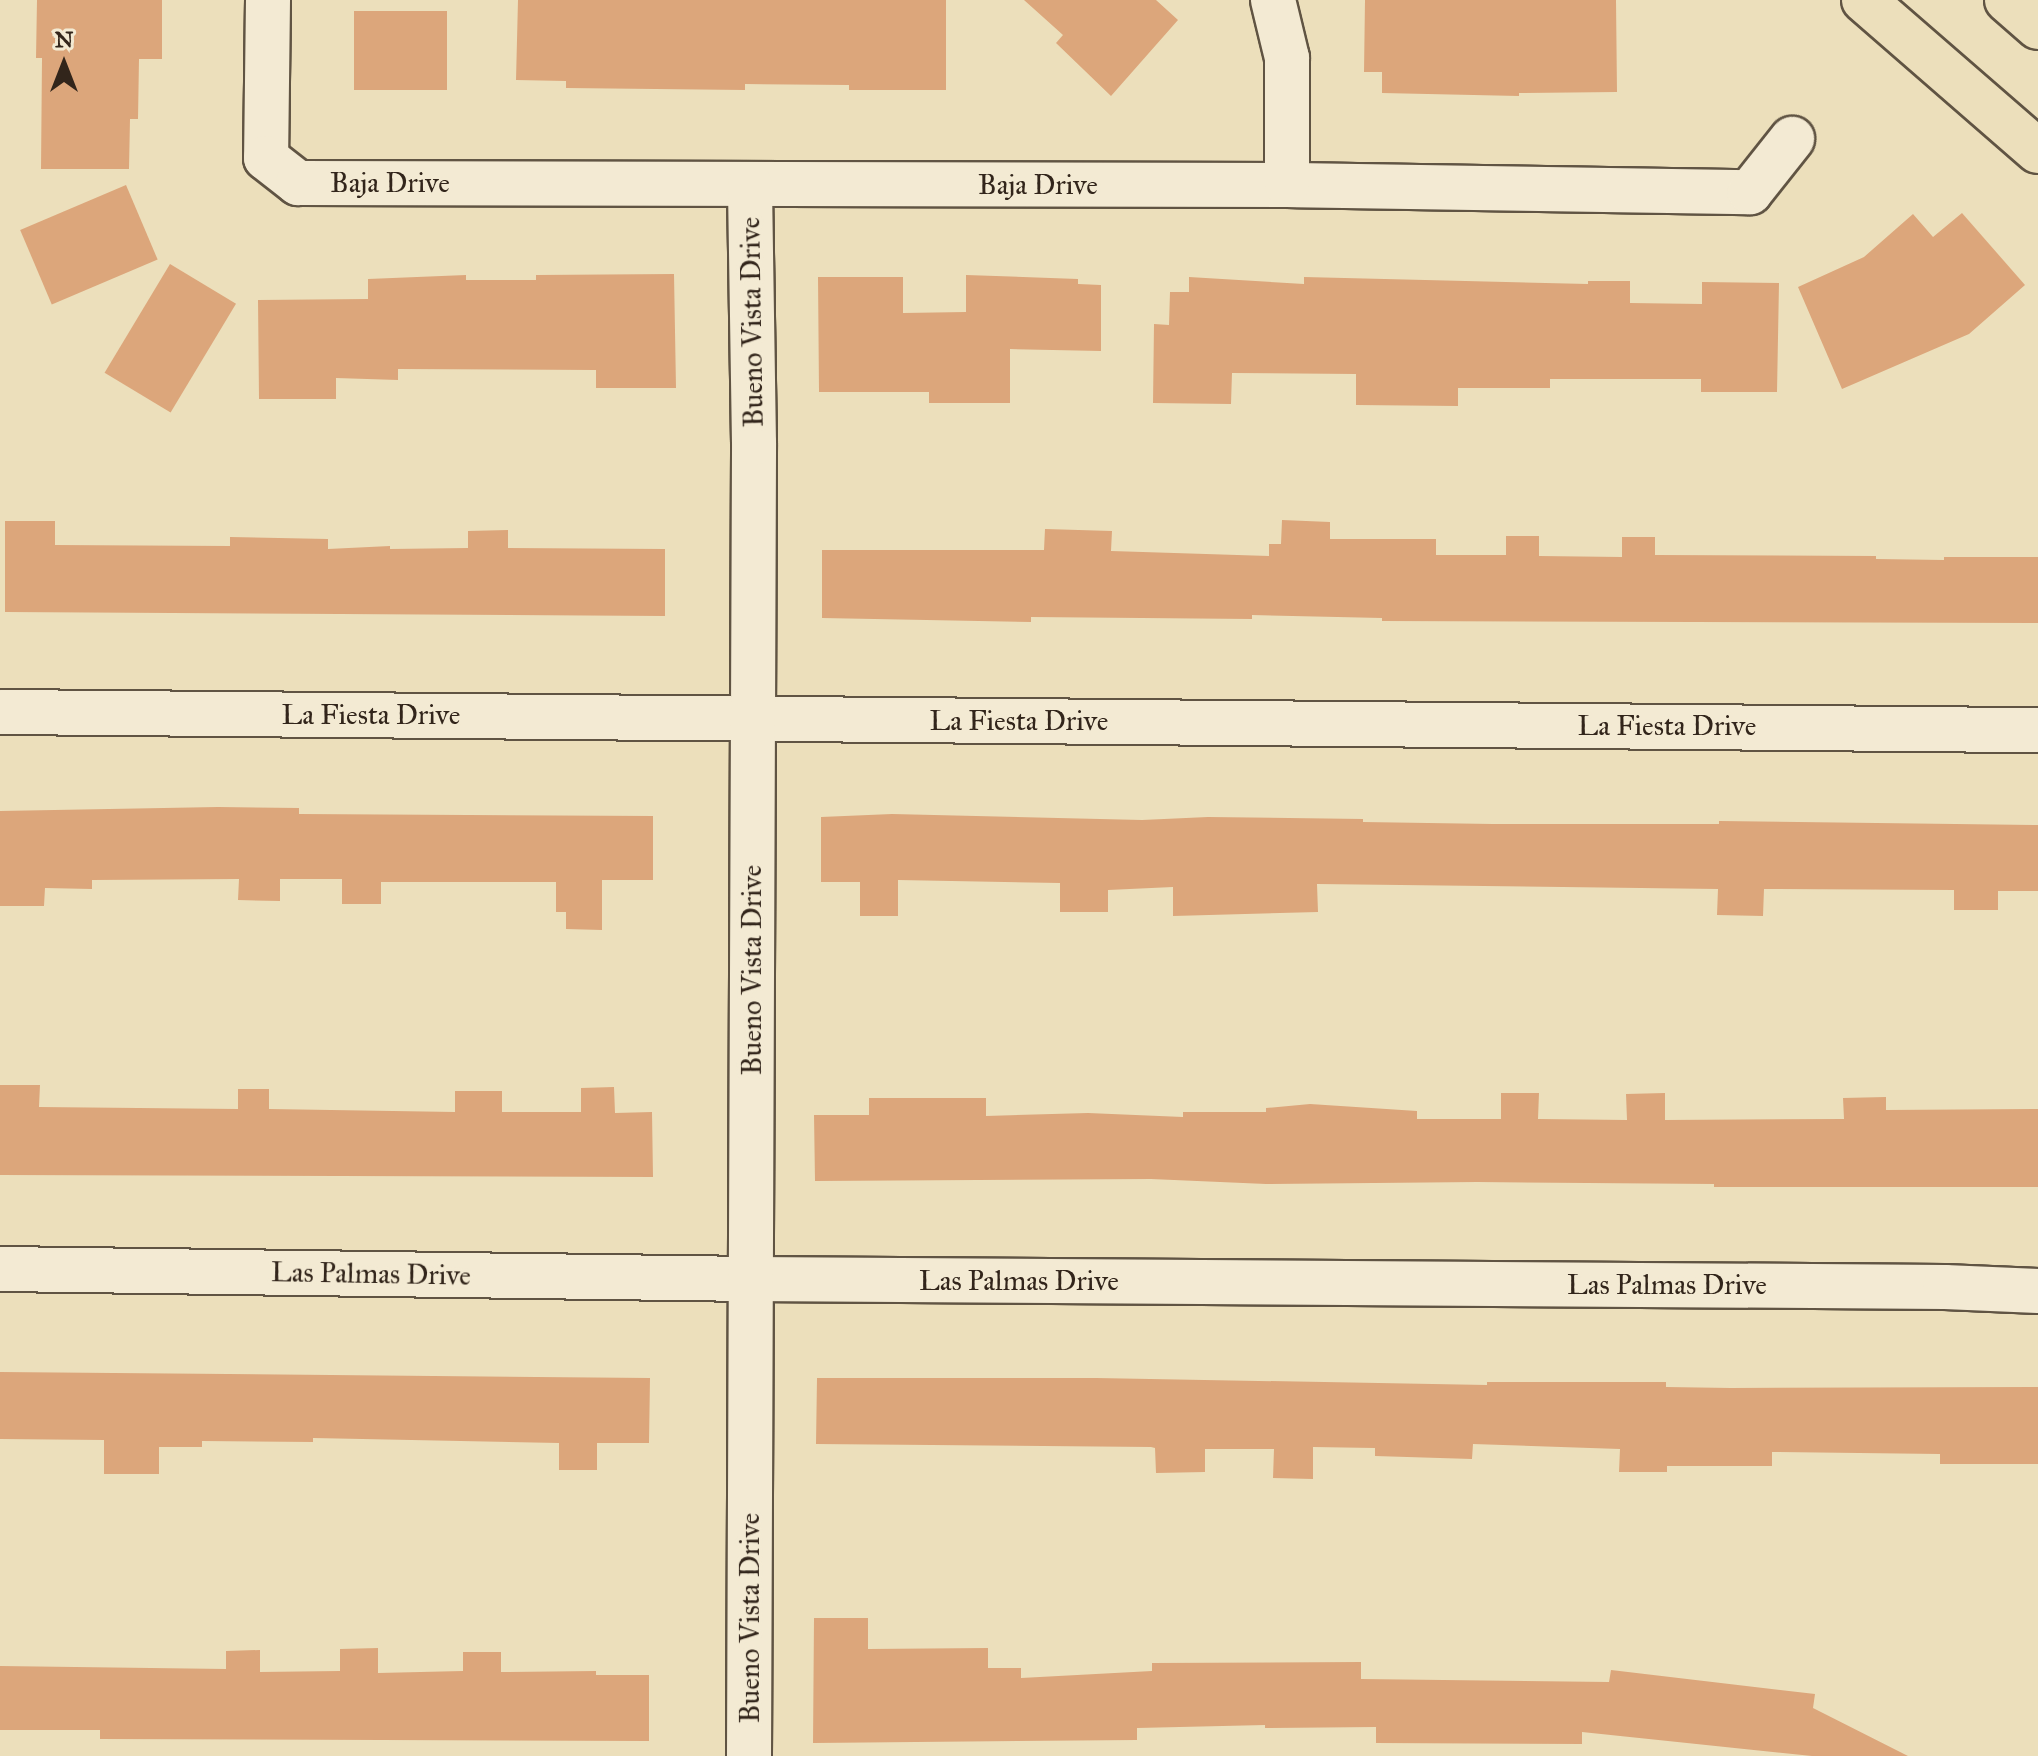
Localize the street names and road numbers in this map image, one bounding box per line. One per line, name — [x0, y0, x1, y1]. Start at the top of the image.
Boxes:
street label: Baja Drive — [330, 166, 450, 200]
street label: Baja Drive — [978, 168, 1098, 202]
street label: Bueno Vista Drive — [733, 216, 771, 428]
street label: La Fiesta Drive — [282, 698, 460, 732]
street label: La Fiesta Drive — [930, 704, 1108, 738]
street label: La Fiesta Drive — [1578, 709, 1756, 743]
street label: Bueno Vista Drive — [735, 865, 769, 1075]
street label: Las Palmas Drive — [271, 1255, 471, 1293]
street label: Las Palmas Drive — [919, 1264, 1119, 1298]
street label: Las Palmas Drive — [1567, 1268, 1767, 1302]
street label: Bueno Vista Drive — [733, 1513, 767, 1723]

